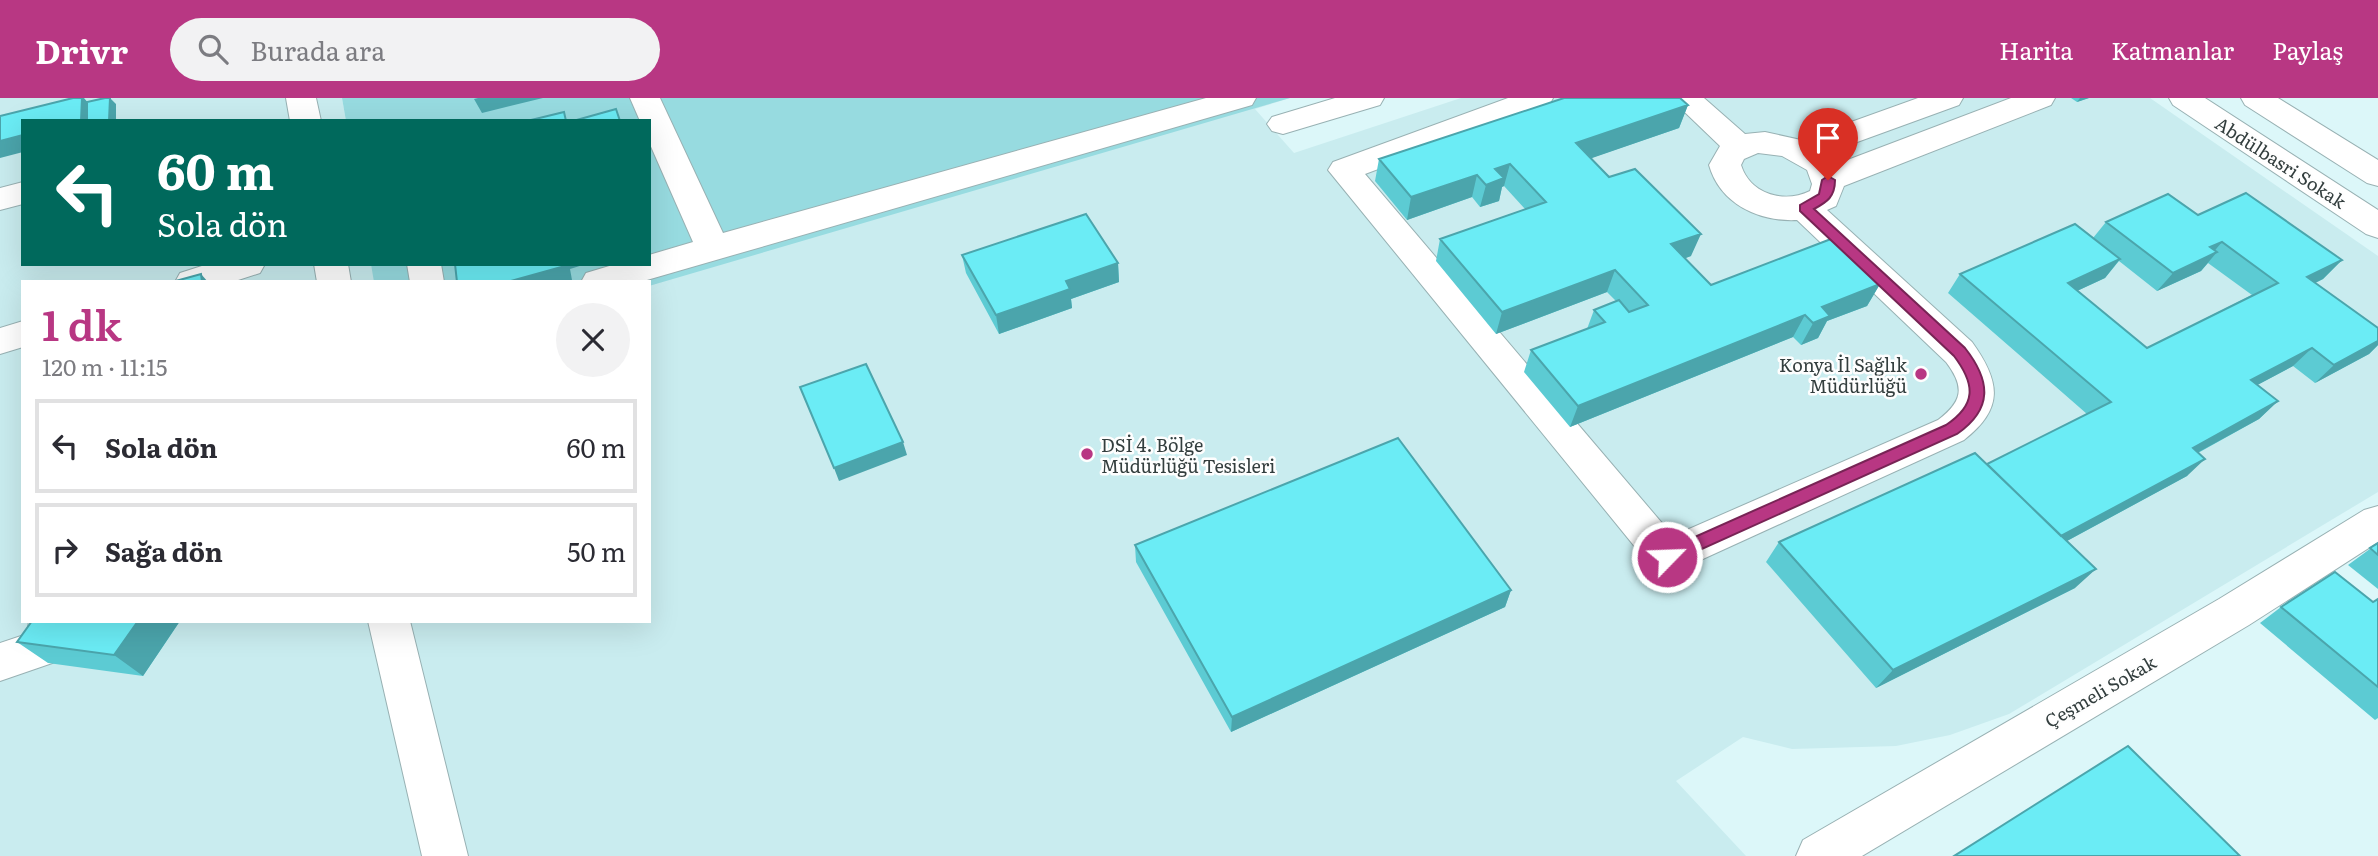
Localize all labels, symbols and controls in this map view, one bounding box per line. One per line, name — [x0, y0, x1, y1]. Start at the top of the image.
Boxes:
search box — [170, 18, 660, 81]
text: Drivr — [35, 25, 128, 74]
icon: search — [194, 30, 232, 68]
text: Burada ara — [250, 30, 385, 69]
text: Harita — [1999, 32, 2073, 67]
text: Katmanlar — [2111, 32, 2234, 67]
text: Paylaş — [2272, 32, 2343, 67]
pin — [1798, 108, 1858, 180]
street label: Abdülbasri Sokak — [2210, 109, 2353, 215]
icon: arrive — [1809, 119, 1847, 157]
text: 60 m — [157, 132, 274, 205]
icon: left — [42, 147, 133, 238]
text: Sola dön — [157, 199, 288, 247]
text: 1 dk — [42, 292, 122, 354]
button: close — [556, 303, 630, 377]
text: 120 m · 11:15 — [42, 349, 168, 383]
place label: Konya İl Sağlık Müdürlüğü — [1779, 351, 1908, 399]
marker: Konya İl Sağlık Müdürlüğü — [1913, 366, 1929, 382]
icon: left — [46, 427, 84, 465]
text: Sola dön — [105, 427, 218, 466]
text: 60 m — [567, 427, 626, 466]
place label: DSİ 4. Bölge Müdürlüğü Tesisleri — [1101, 431, 1275, 479]
marker: DSİ 4. Bölge Müdürlüğü Tesisleri — [1079, 446, 1095, 462]
position arrow — [1630, 520, 1704, 594]
icon: right — [46, 531, 84, 569]
text: Sağa dön — [105, 531, 223, 570]
text: 50 m — [567, 531, 626, 570]
street label: Çeşmeli Sokak — [2039, 648, 2162, 734]

